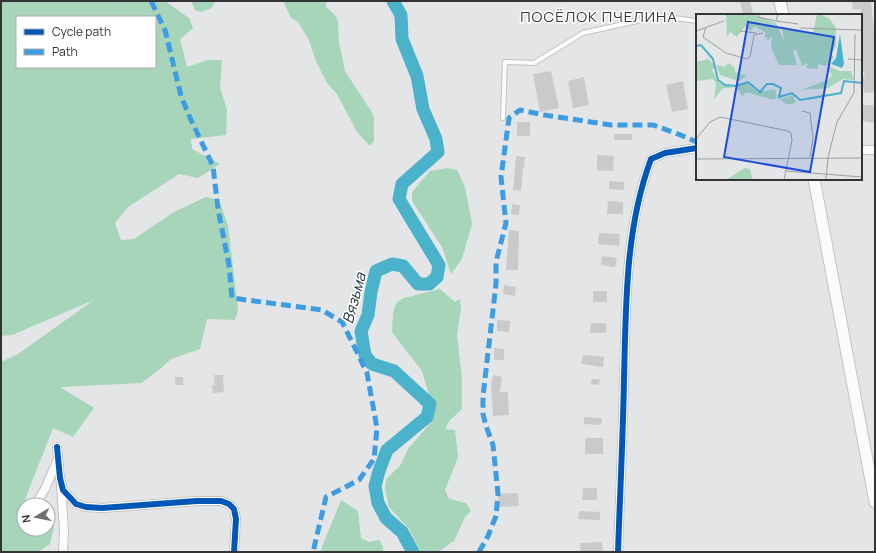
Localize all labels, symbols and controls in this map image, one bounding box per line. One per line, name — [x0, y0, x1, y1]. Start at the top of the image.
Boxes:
district label: ПОСЁЛОК ПЧЕЛИНА — [520, 6, 678, 27]
inset map — [696, 14, 862, 180]
legend — [16, 16, 156, 68]
text: Cycle path — [52, 23, 111, 40]
text: Path — [52, 43, 78, 60]
water label: Вязьма — [337, 270, 371, 326]
north arrow — [16, 497, 56, 537]
text: N — [18, 514, 34, 524]

